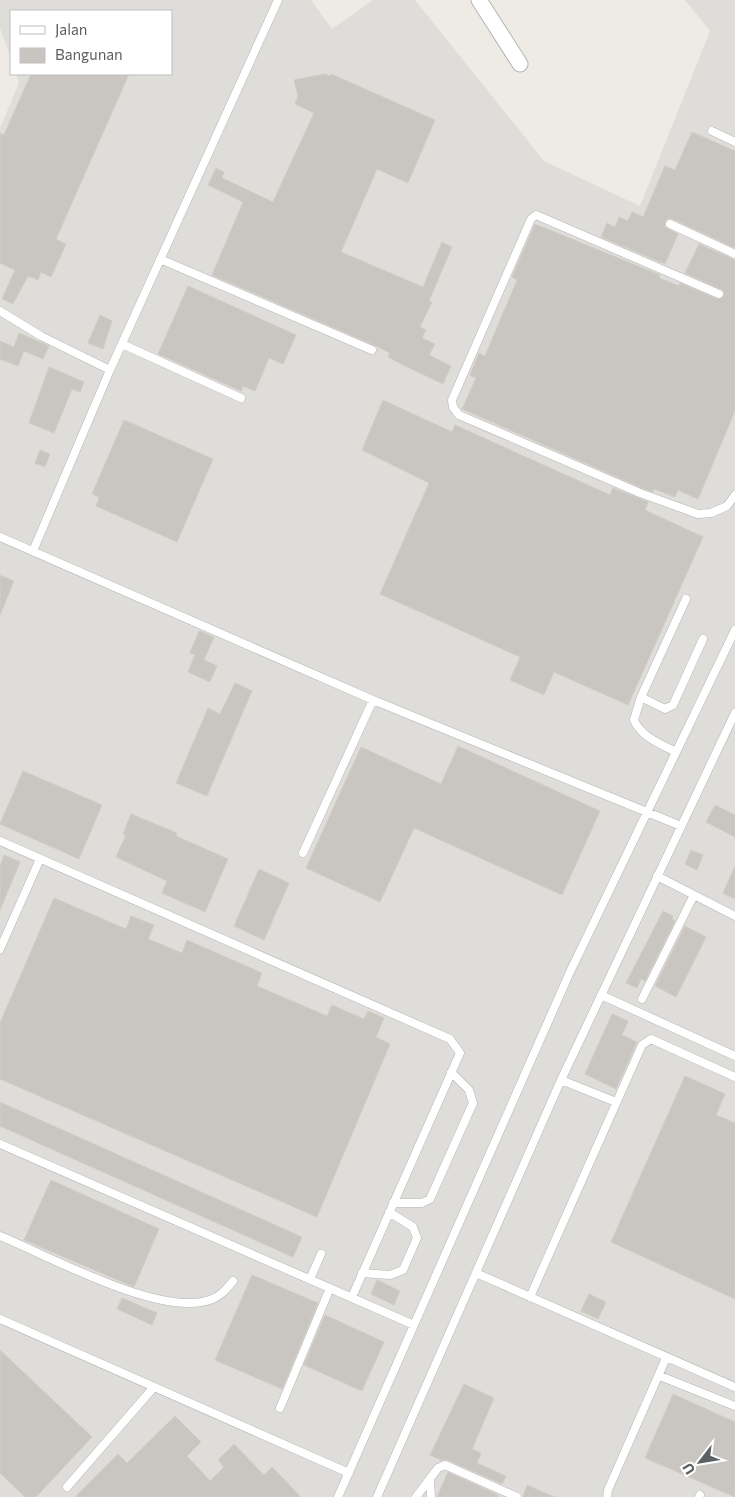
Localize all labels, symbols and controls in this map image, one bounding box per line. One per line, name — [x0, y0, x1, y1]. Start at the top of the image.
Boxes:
legend — [10, 10, 172, 75]
text: Jalan — [55, 20, 87, 38]
text: Bangunan — [55, 45, 123, 63]
north arrow — [675, 1437, 725, 1487]
text: U — [679, 1460, 698, 1478]

